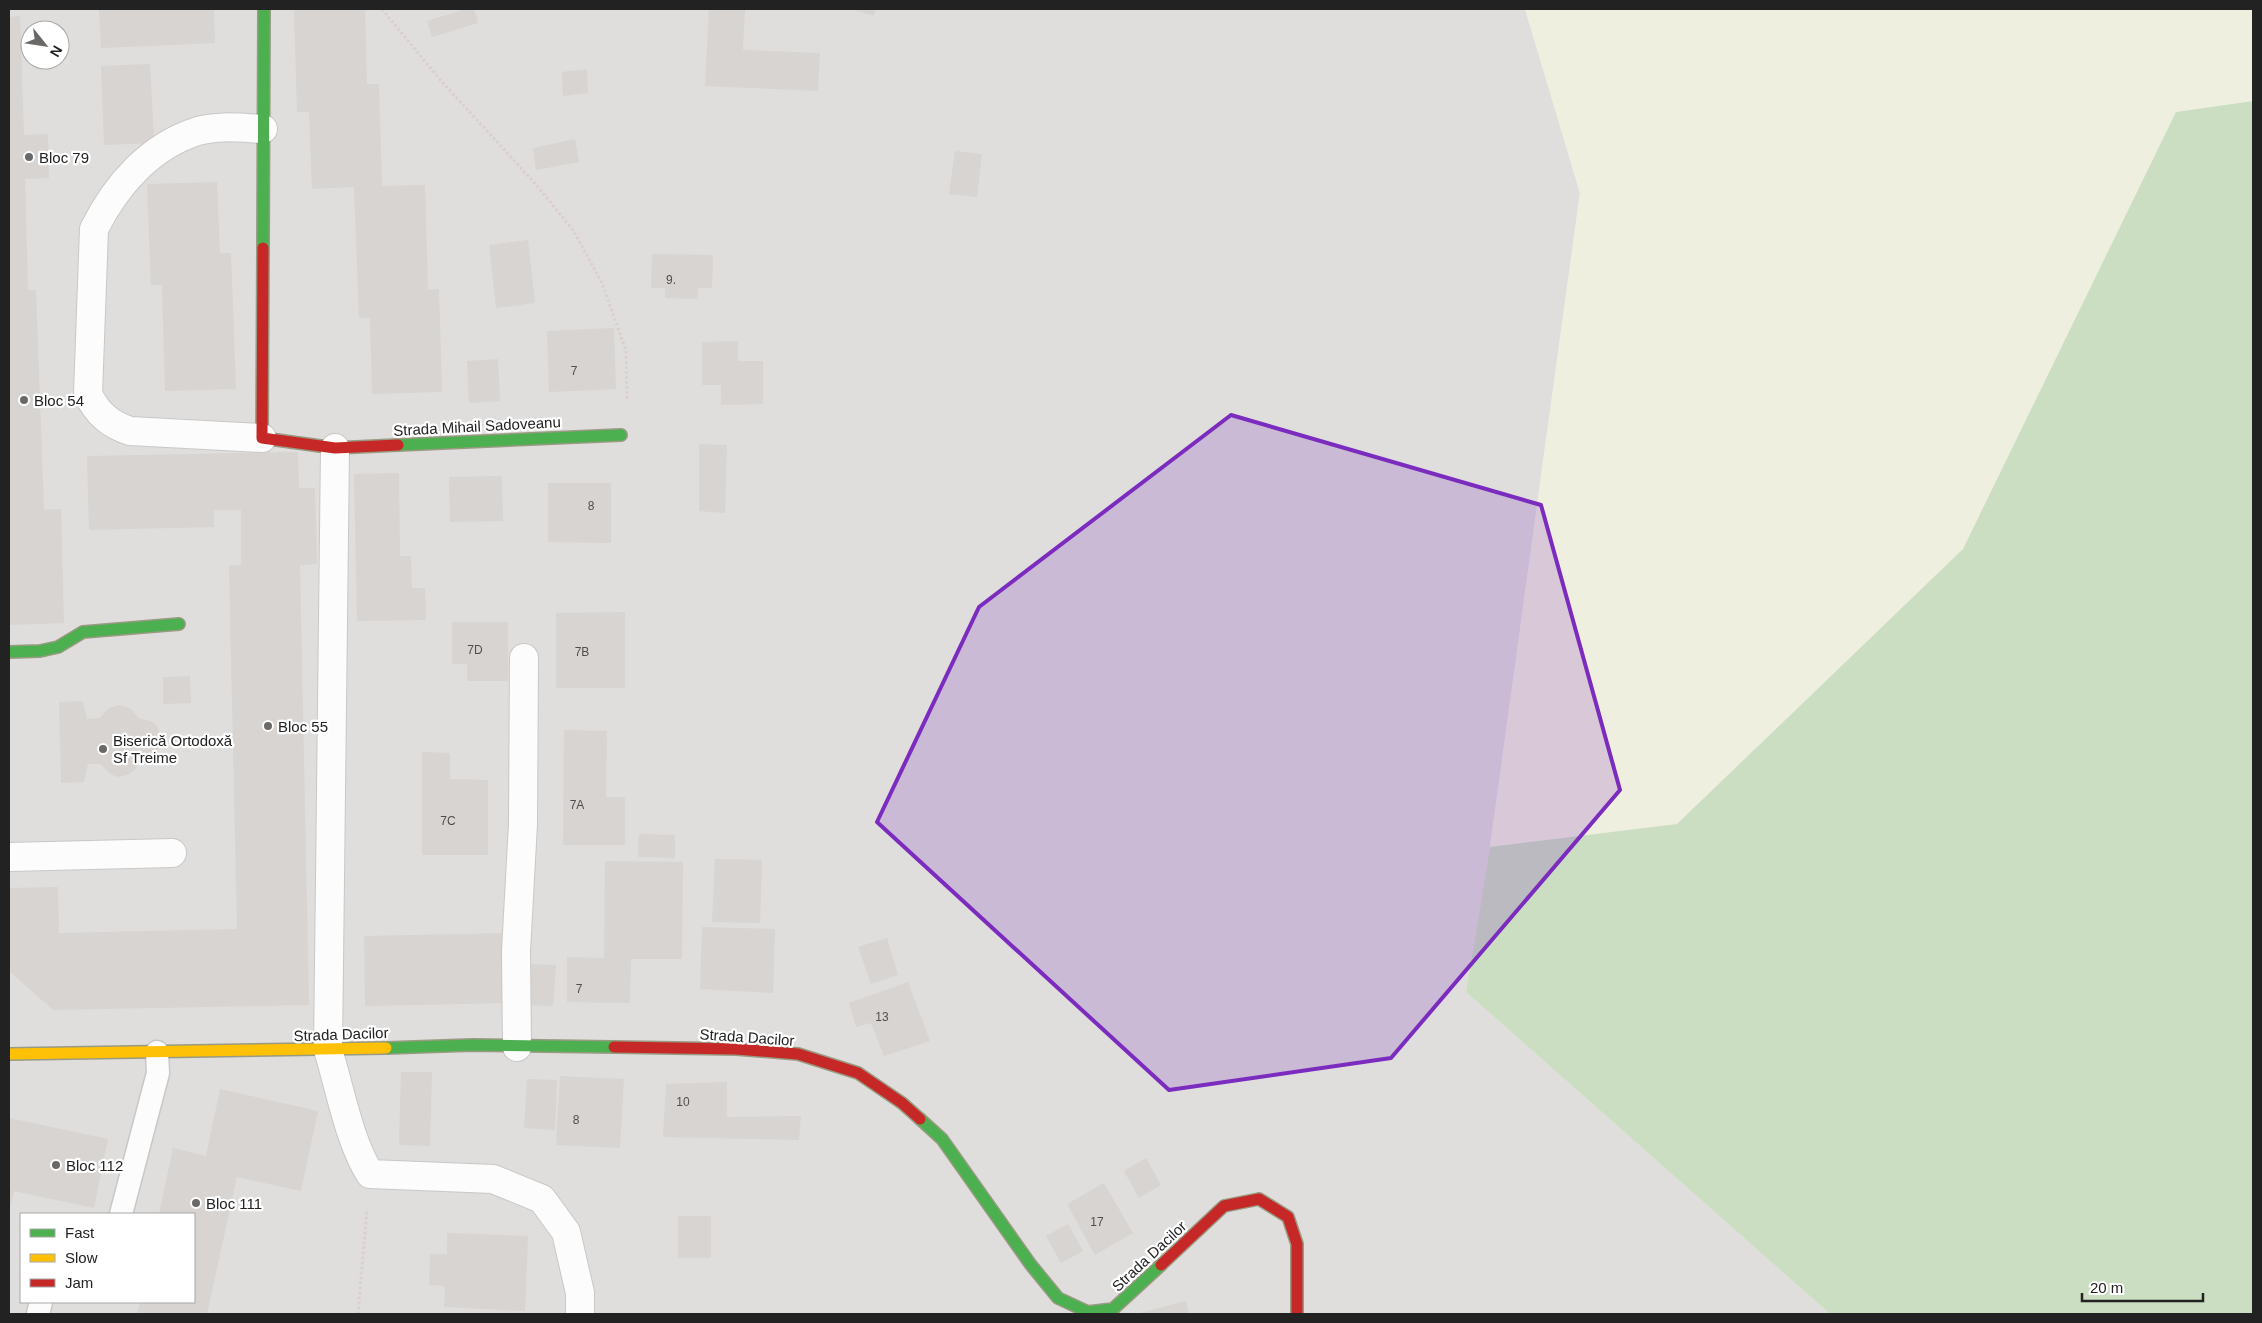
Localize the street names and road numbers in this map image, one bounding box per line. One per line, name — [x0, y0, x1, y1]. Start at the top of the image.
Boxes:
street label: Strada Mihail Sadoveanu — [393, 413, 561, 439]
street label: Strada Dacilor — [293, 1024, 389, 1044]
street label: Strada Dacilor — [699, 1025, 795, 1049]
street label: Strada Dacilor — [1108, 1217, 1190, 1295]

